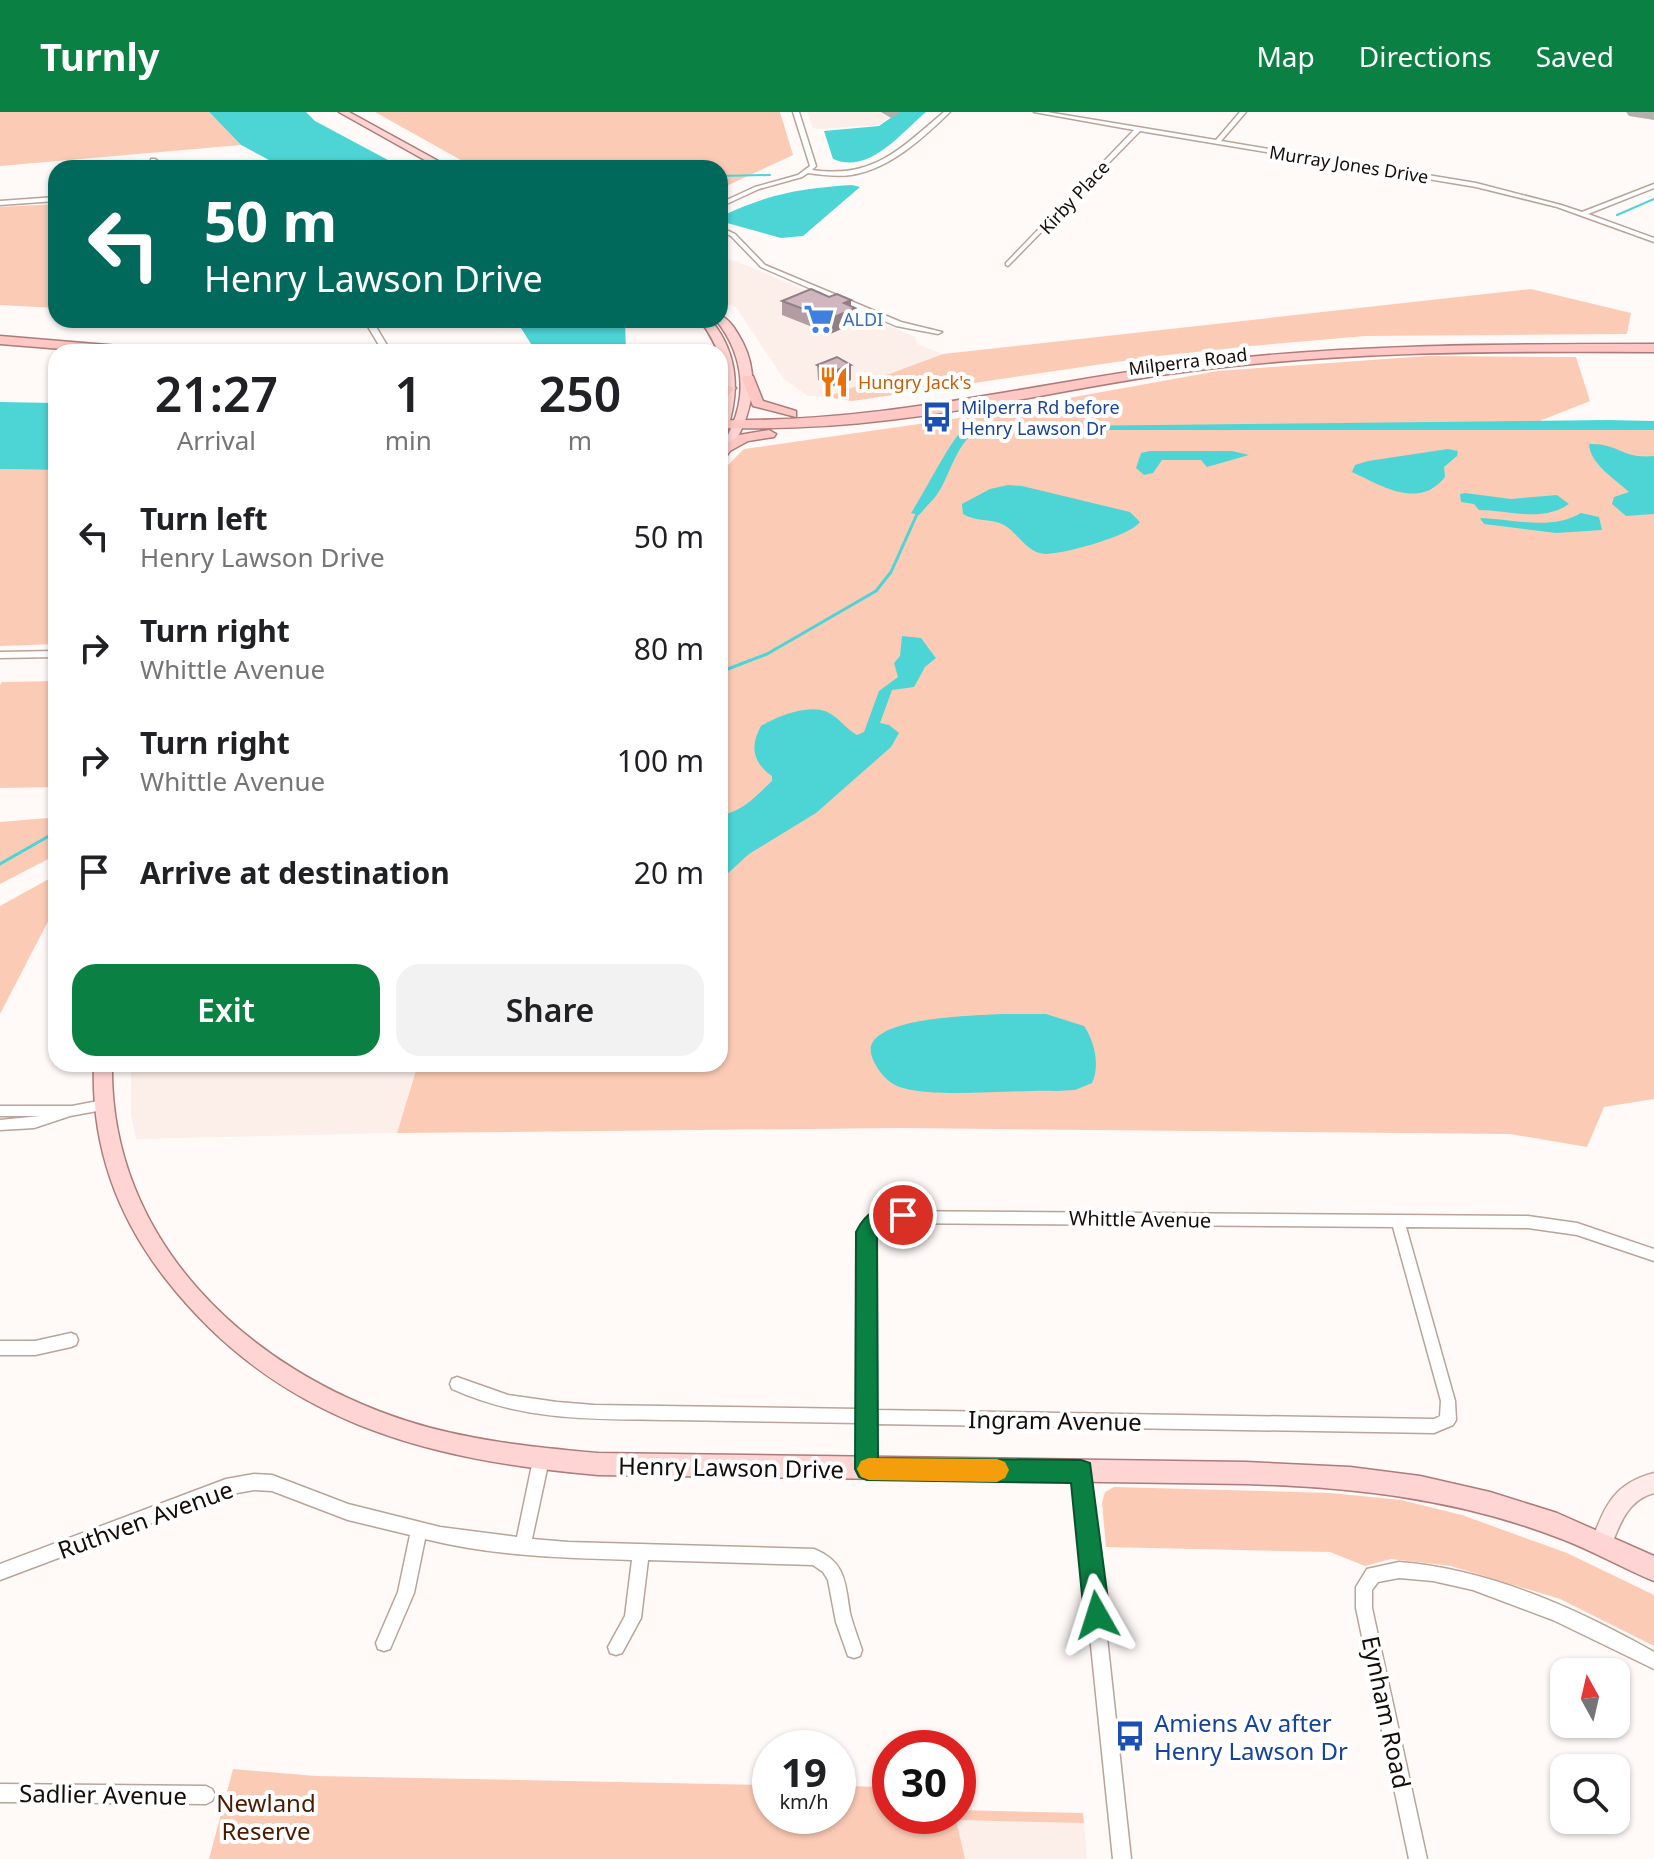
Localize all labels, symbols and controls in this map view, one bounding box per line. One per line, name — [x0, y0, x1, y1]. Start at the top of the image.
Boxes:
text: Turnly — [40, 30, 159, 82]
text: Map — [1256, 37, 1315, 75]
text: Directions — [1359, 37, 1492, 75]
text: Saved — [1536, 37, 1614, 75]
street label: Murray Jones Drive — [1268, 140, 1430, 188]
street label: Kirby Place — [1034, 155, 1114, 239]
text: 50 m — [204, 182, 337, 258]
icon: left — [72, 192, 176, 296]
text: Henry Lawson Drive — [204, 254, 543, 303]
supermarket icon: ALDI — [802, 302, 836, 336]
place label: ALDI — [843, 307, 883, 331]
street label: Milperra Road — [1127, 342, 1249, 380]
text: 21:27 — [155, 361, 278, 426]
text: 1 — [395, 361, 422, 426]
text: 250 — [539, 361, 621, 426]
restaurant icon: Hungry Jack's — [817, 365, 851, 399]
place label: Hungry Jack's — [858, 370, 971, 394]
place label: Milperra Rd before Henry Lawson Dr — [961, 395, 1120, 440]
bus stop icon: Milperra Rd before Henry Lawson Dr — [920, 400, 954, 434]
text: Arrival — [177, 422, 256, 458]
text: min — [385, 422, 432, 458]
text: m — [568, 422, 592, 458]
text: Turn left — [140, 498, 268, 539]
icon: left — [72, 514, 116, 558]
text: 50 m — [634, 516, 704, 557]
text: Henry Lawson Drive — [140, 539, 385, 575]
text: Turn right — [140, 610, 290, 651]
icon: right — [72, 626, 116, 670]
text: 80 m — [634, 628, 704, 669]
text: Whittle Avenue — [140, 651, 325, 687]
text: Turn right — [140, 722, 290, 763]
icon: right — [72, 738, 116, 782]
text: 100 m — [617, 740, 704, 781]
text: Whittle Avenue — [140, 763, 325, 799]
icon: arrive — [72, 850, 116, 894]
text: Arrive at destination — [140, 852, 450, 893]
text: 20 m — [634, 852, 704, 893]
button: Exit — [72, 964, 380, 1056]
button: Share — [396, 964, 704, 1056]
pin — [869, 1181, 937, 1249]
icon: arrive — [881, 1193, 925, 1237]
street label: Whittle Avenue — [1069, 1204, 1211, 1234]
street label: Ingram Avenue — [968, 1402, 1142, 1438]
street label: Henry Lawson Drive — [618, 1449, 844, 1485]
street label: Ruthven Avenue — [53, 1472, 237, 1566]
position arrow — [1055, 1573, 1139, 1657]
street label: Eynham Road — [1355, 1633, 1419, 1791]
north arrow — [1550, 1658, 1630, 1738]
map controls — [1550, 1658, 1630, 1834]
place label: Amiens Av after Henry Lawson Dr — [1154, 1706, 1348, 1767]
bus stop icon: Amiens Av after Henry Lawson Dr — [1113, 1719, 1147, 1753]
speed limit sign: 30 — [872, 1730, 976, 1834]
text: 19 — [781, 1744, 827, 1799]
button: search — [1550, 1754, 1630, 1834]
street label: Sadlier Avenue — [19, 1776, 187, 1812]
park label: Newland Reserve — [216, 1786, 316, 1847]
text: km/h — [779, 1788, 829, 1815]

